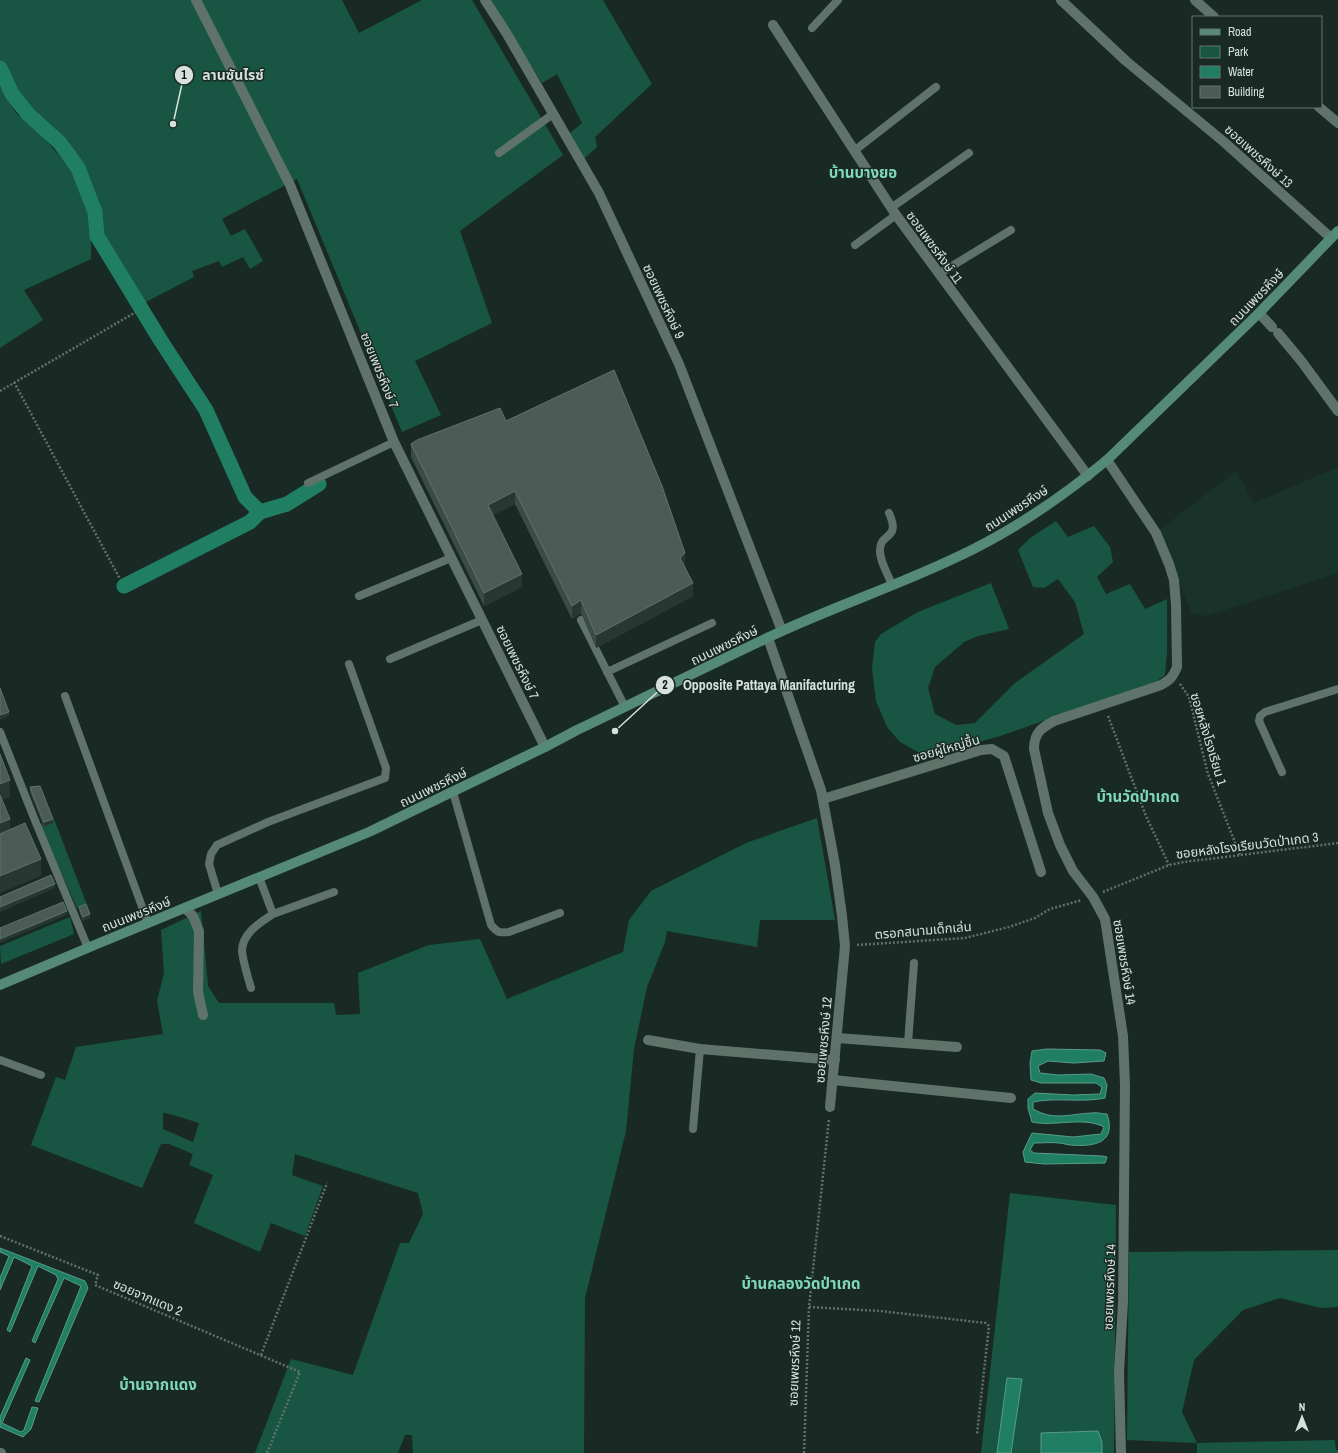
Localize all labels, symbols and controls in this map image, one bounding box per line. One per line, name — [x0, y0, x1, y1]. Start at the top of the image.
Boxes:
legend — [1192, 16, 1322, 108]
text: Road — [1228, 24, 1252, 40]
text: Park — [1228, 44, 1248, 60]
callout: ลานซันไรซ์ — [174, 62, 271, 88]
text: Water — [1228, 64, 1255, 80]
text: ลานซันไรซ์ — [202, 66, 264, 84]
text: 1 — [181, 67, 187, 83]
text: Building — [1228, 84, 1265, 100]
street label: ซอยเพชรหึงษ์ 13 — [1221, 121, 1296, 192]
district label: บ้านบางยอ — [829, 162, 897, 183]
street label: ซอยเพชรหึงษ์ 11 — [903, 208, 967, 287]
street label: ซอยเพชรหึงษ์ 9 — [639, 261, 688, 341]
street label: ถนนเพชรหึงษ์ — [1225, 265, 1288, 329]
street label: ซอยเพชรหึงษ์ 7 — [357, 330, 402, 411]
street label: ถนนเพชรหึงษ์ — [981, 481, 1051, 535]
street label: ซอยเพชรหึงษ์ 7 — [492, 622, 543, 702]
street label: ถนนเพชรหึงษ์ — [688, 622, 761, 669]
callout: Opposite Pattaya Manifacturing — [655, 672, 863, 698]
text: Opposite Pattaya Manifacturing — [683, 676, 855, 694]
text: 2 — [662, 677, 668, 693]
street label: ซอยหลังโรงเรียน 1 — [1186, 691, 1231, 788]
street label: ซอยผู้ใหญ่ชื้น — [910, 730, 982, 766]
street label: ถนนเพชรหึงษ์ — [397, 764, 470, 811]
district label: บ้านวัดป่าเกด — [1097, 786, 1179, 807]
street label: ซอยหลังโรงเรียนวัดป่าเกด 3 — [1175, 828, 1319, 863]
street label: ถนนเพชรหึงษ์ — [99, 893, 173, 936]
street label: ตรอกสนามเด็กเล่น — [874, 918, 972, 943]
street label: ซอยเพชรหึงษ์ 14 — [1109, 918, 1140, 1006]
street label: ซอยเพชรหึงษ์ 12 — [811, 996, 836, 1084]
street label: ซอยเพชรหึงษ์ 14 — [1099, 1244, 1120, 1330]
district label: บ้านคลองวัดป่าเกด — [741, 1273, 861, 1294]
street label: ซอยจากแดง 2 — [111, 1275, 185, 1320]
street label: ซอยเพชรหึงษ์ 12 — [784, 1320, 805, 1406]
district label: บ้านจากแดง — [119, 1374, 197, 1395]
north arrow — [1282, 1397, 1322, 1437]
text: N — [1299, 1400, 1305, 1414]

